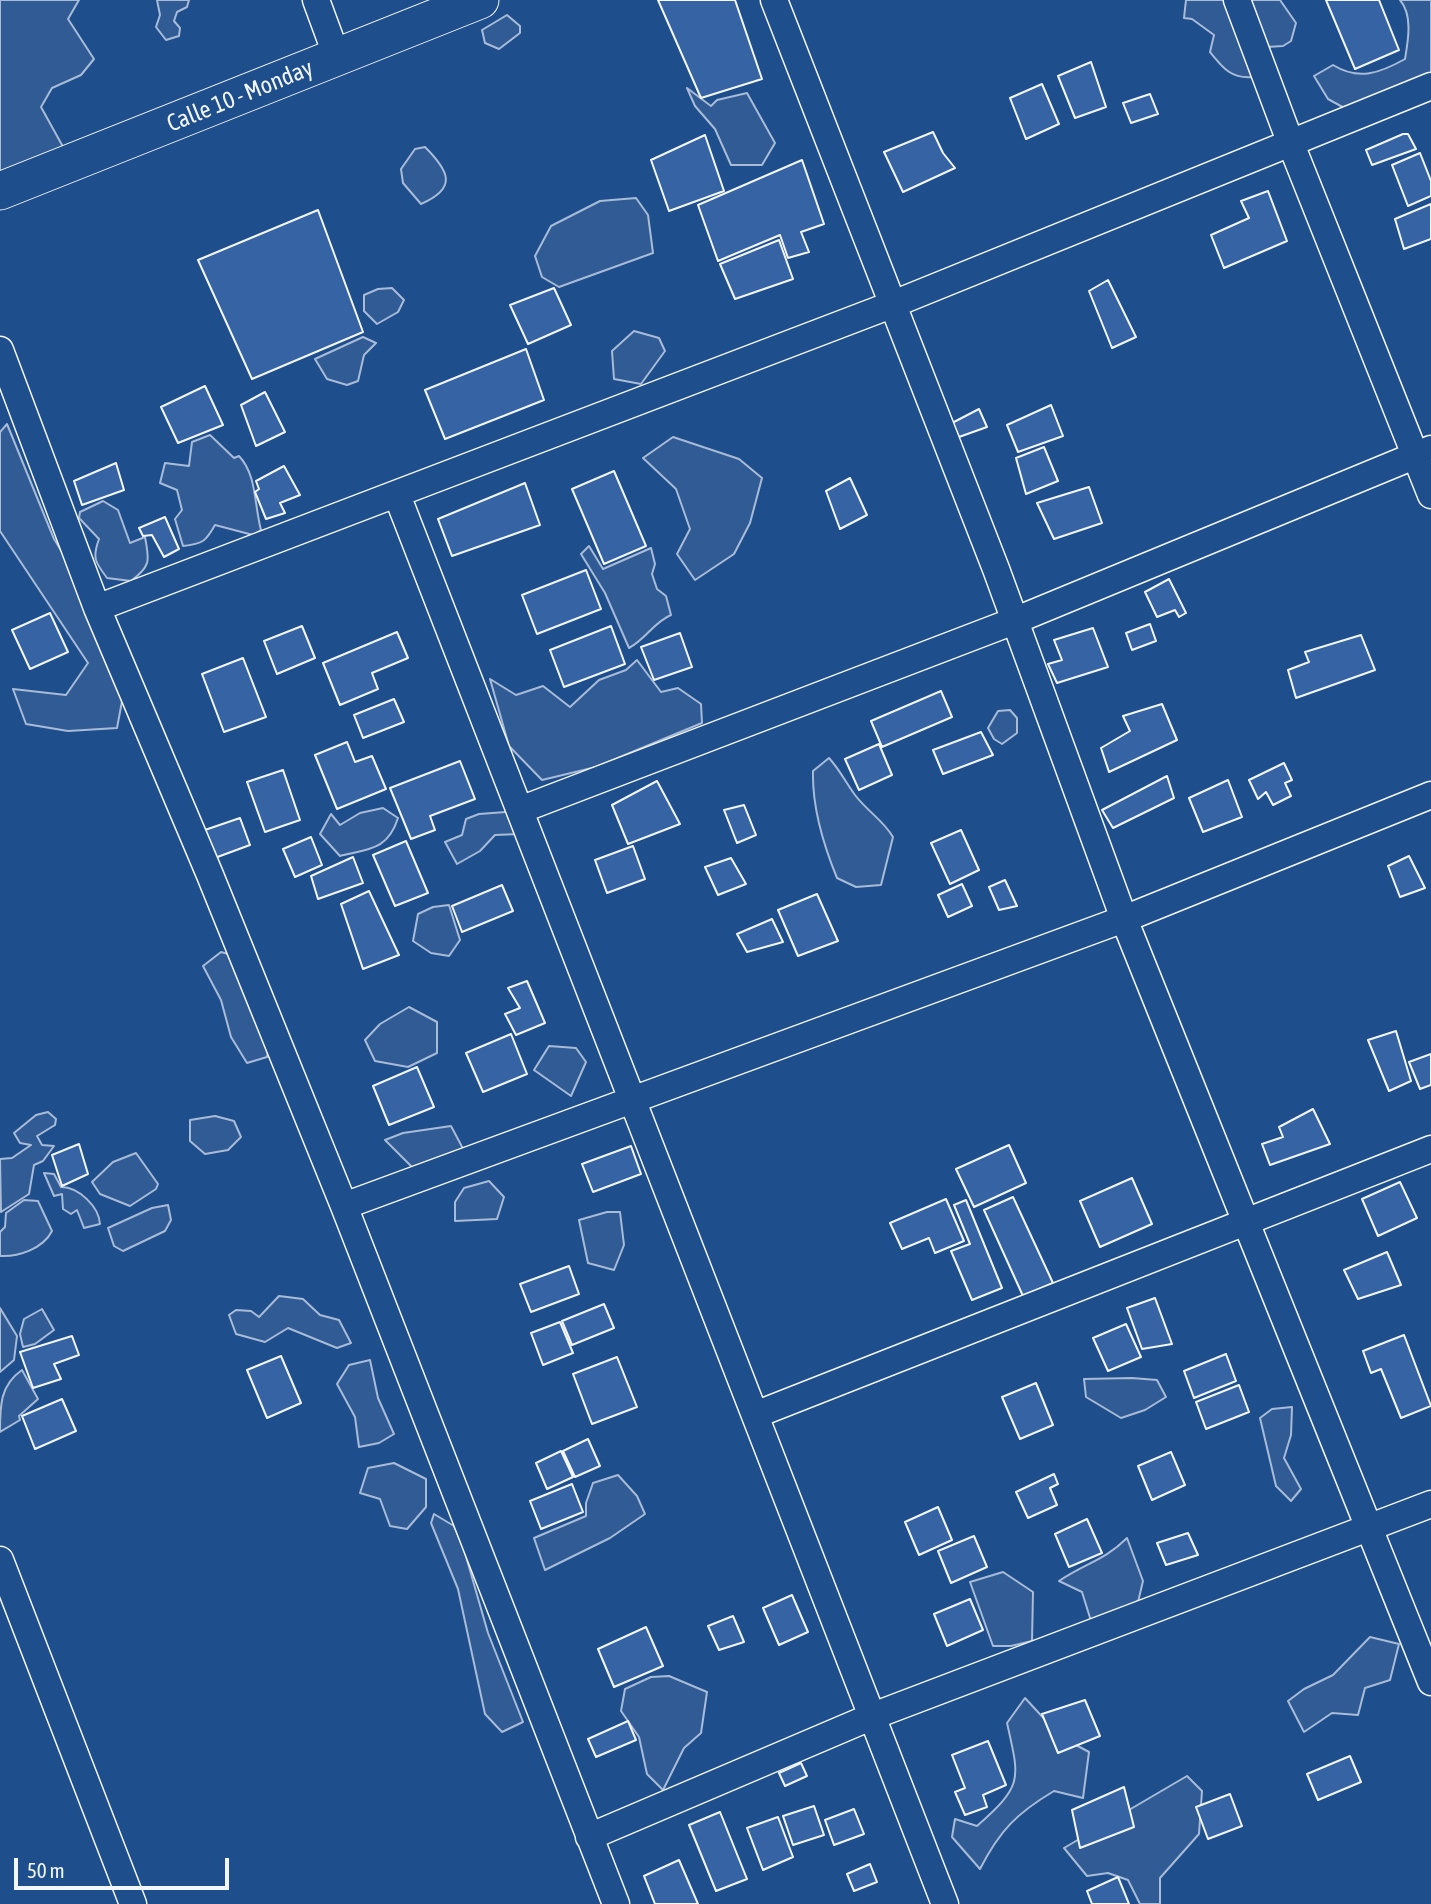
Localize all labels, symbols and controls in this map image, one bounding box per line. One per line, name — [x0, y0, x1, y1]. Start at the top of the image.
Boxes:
street label: Calle 10 - Monday — [163, 54, 317, 138]
scale bar — [18, 1844, 233, 1888]
text: 50 m — [27, 1858, 65, 1882]

